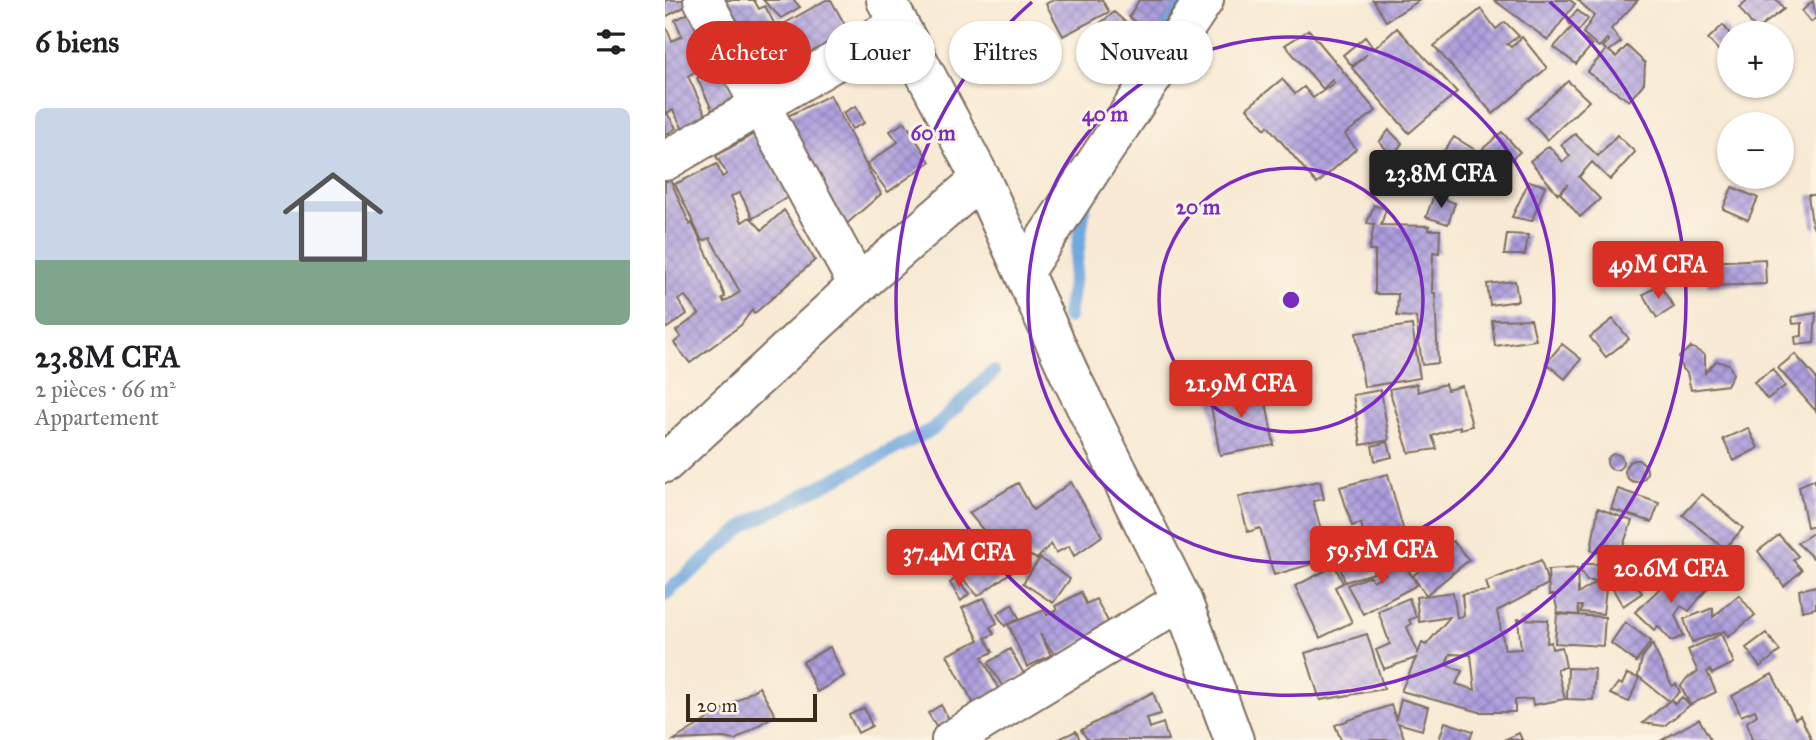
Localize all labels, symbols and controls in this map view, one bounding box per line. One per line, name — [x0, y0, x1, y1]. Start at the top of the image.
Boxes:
chip: Acheter — [686, 21, 811, 84]
chip: Louer — [825, 21, 935, 84]
chip: Filtres — [949, 21, 1062, 84]
chip: Nouveau — [1076, 21, 1213, 84]
map controls — [1717, 21, 1794, 189]
button: + — [1717, 21, 1794, 98]
icon: filters — [592, 23, 630, 61]
text: 6 biens — [35, 24, 119, 60]
text: 40 m — [1082, 101, 1128, 127]
button: − — [1717, 112, 1794, 189]
text: 60 m — [910, 120, 956, 146]
pin: 23.8M CFA — [1361, 150, 1521, 210]
icon: home — [270, 154, 396, 280]
text: 23.8M CFA — [1385, 159, 1497, 187]
text: 20 m — [1176, 194, 1221, 220]
pin: 49M CFA — [1593, 242, 1723, 301]
text: 49M CFA — [1609, 250, 1707, 278]
centre of rings — [1279, 288, 1303, 312]
text: 23.8M CFA — [35, 339, 180, 375]
pin: 21.9M CFA — [1161, 360, 1321, 420]
text: 21.9M CFA — [1185, 369, 1297, 397]
text: 2 pièces · 66 m² — [35, 375, 176, 403]
text: Appartement — [35, 403, 159, 431]
pin: 59.5M CFA — [1302, 526, 1462, 586]
pin: 37.4M CFA — [879, 530, 1039, 589]
text: 59.5M CFA — [1326, 535, 1438, 563]
text: 37.4M CFA — [903, 538, 1015, 566]
pin: 20.6M CFA — [1591, 546, 1751, 605]
text: 20.6M CFA — [1613, 554, 1729, 582]
scale bar — [686, 691, 817, 723]
text: 20 m — [697, 694, 738, 717]

